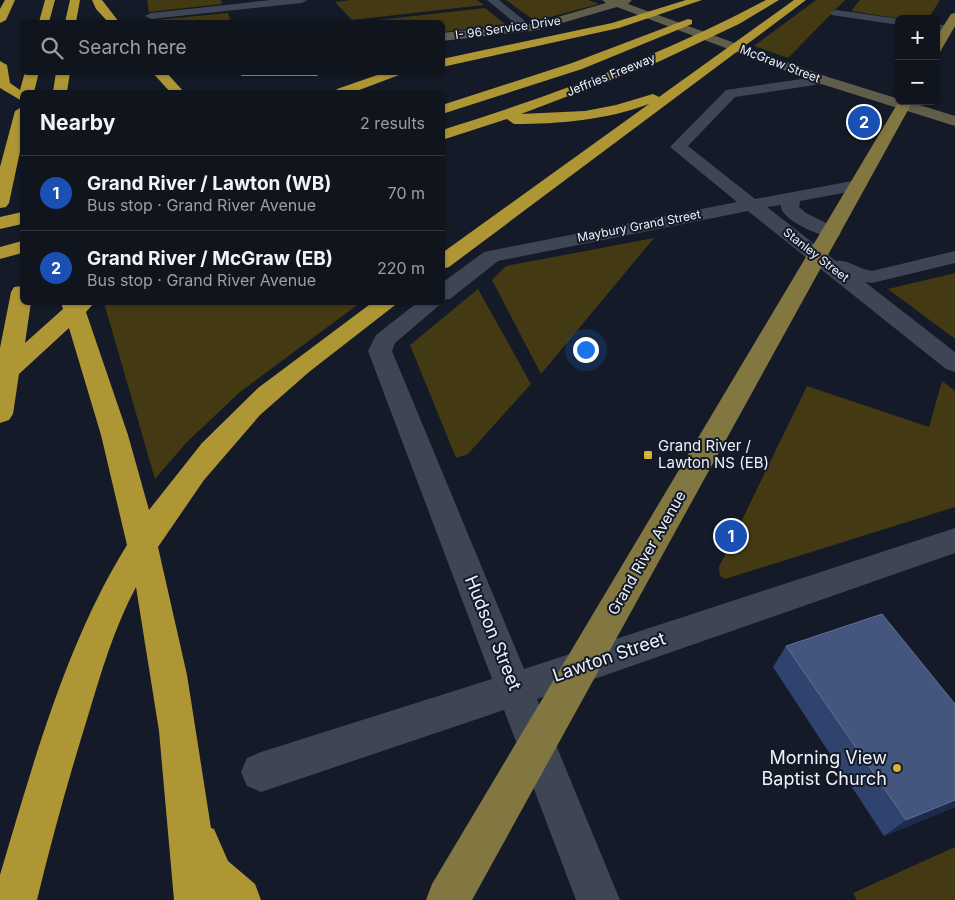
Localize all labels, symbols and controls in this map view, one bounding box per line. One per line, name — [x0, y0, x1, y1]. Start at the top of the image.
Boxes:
street label: I- 96 Service Drive — [454, 13, 562, 42]
map controls — [895, 15, 940, 105]
button: + — [895, 15, 940, 60]
search box — [20, 20, 445, 75]
icon: search — [38, 34, 66, 62]
text: Search here — [78, 36, 187, 59]
street label: McGraw Street — [738, 41, 823, 86]
street label: Jeffries Freeway — [564, 50, 658, 99]
button: − — [895, 60, 940, 105]
pin: 2 — [848, 103, 880, 141]
text: Nearby — [40, 110, 115, 135]
text: 2 results — [360, 113, 425, 133]
text: Grand River / Lawton (WB) — [87, 172, 331, 195]
text: 1 — [53, 183, 59, 203]
text: 70 m — [388, 183, 425, 203]
text: Bus stop · Grand River Avenue — [87, 195, 316, 215]
street label: Maybury Grand Street — [576, 206, 702, 245]
street label: Stanley Street — [780, 224, 852, 285]
text: Grand River / McGraw (EB) — [87, 247, 333, 270]
text: 2 — [51, 258, 61, 278]
text: 220 m — [377, 258, 425, 278]
text: Bus stop · Grand River Avenue — [87, 270, 316, 290]
your location — [573, 337, 599, 363]
place label: Grand River / Lawton NS (EB) — [658, 436, 769, 472]
marker: Grand River / Lawton NS (EB) — [642, 449, 654, 461]
street label: Grand River Avenue — [603, 487, 690, 618]
pin: 1 — [715, 517, 747, 555]
street label: Hudson Street — [461, 572, 526, 693]
street label: Lawton Street — [550, 627, 668, 686]
place label: Morning View Baptist Church — [762, 747, 887, 789]
marker: Morning View Baptist Church — [891, 762, 903, 774]

